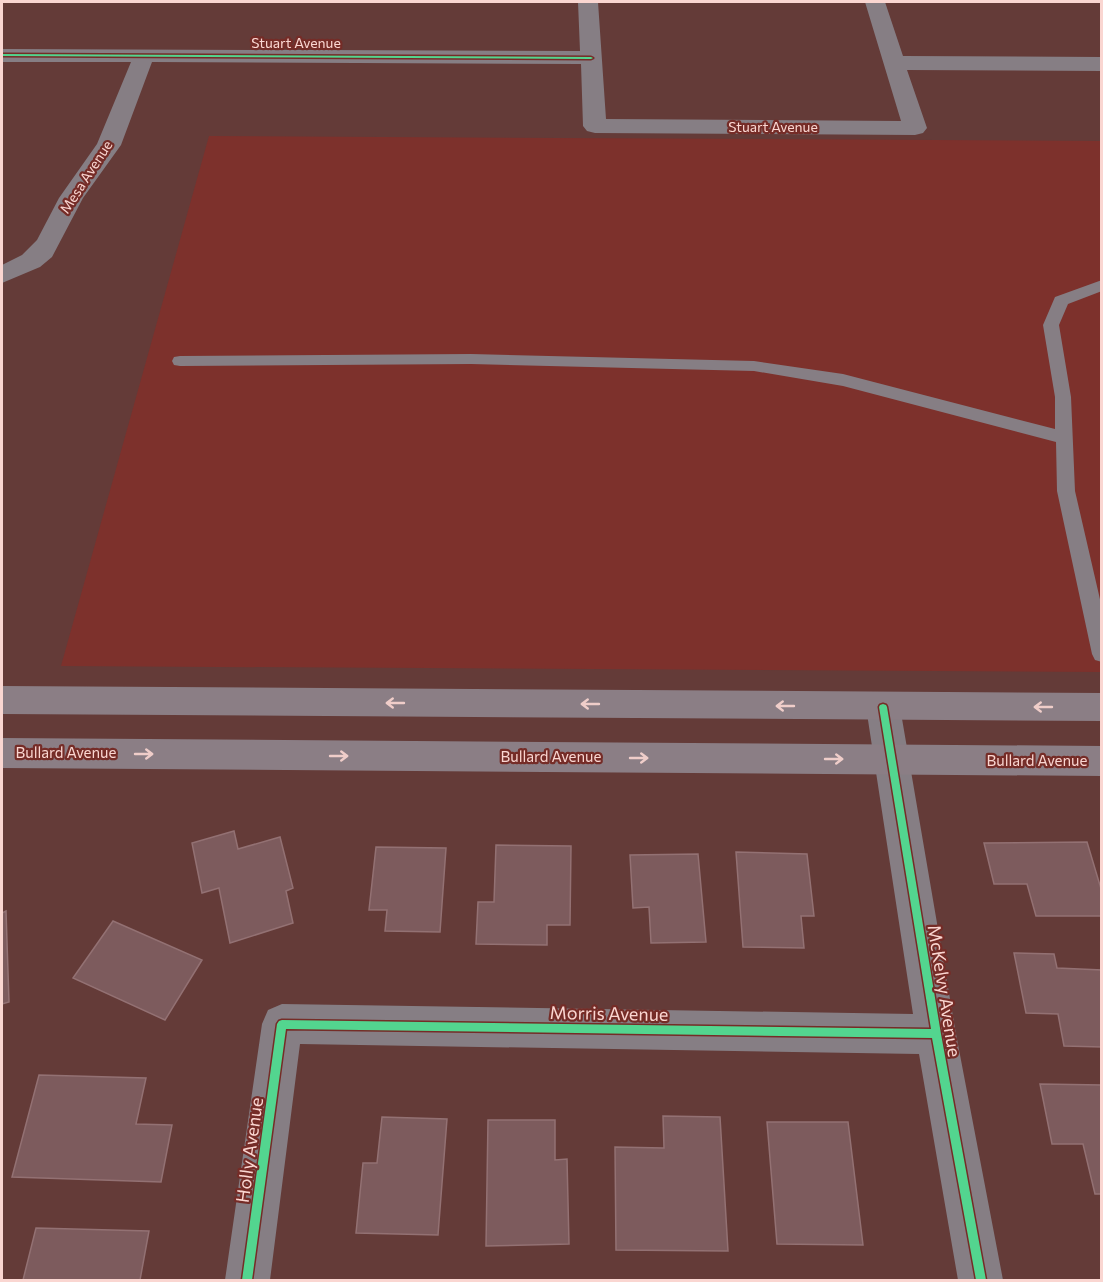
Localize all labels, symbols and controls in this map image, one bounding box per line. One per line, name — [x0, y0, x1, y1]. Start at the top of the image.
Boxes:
street label: Stuart Avenue — [251, 34, 341, 51]
street label: Stuart Avenue — [728, 118, 818, 135]
street label: Mesa Avenue — [56, 137, 116, 216]
one-way arrow — [386, 697, 406, 709]
one-way arrow — [581, 698, 601, 710]
one-way arrow — [776, 700, 796, 712]
one-way arrow — [1034, 701, 1054, 713]
street label: Bullard Avenue — [16, 743, 116, 761]
street label: Bullard Avenue — [501, 747, 601, 765]
one-way arrow — [133, 748, 153, 760]
one-way arrow — [328, 750, 348, 761]
street label: Bullard Avenue — [987, 751, 1087, 769]
one-way arrow — [628, 752, 648, 764]
one-way arrow — [823, 753, 843, 765]
street label: McKelvy Avenue — [924, 923, 966, 1059]
street label: Morris Avenue — [550, 1001, 668, 1025]
street label: Holly Avenue — [231, 1096, 267, 1204]

